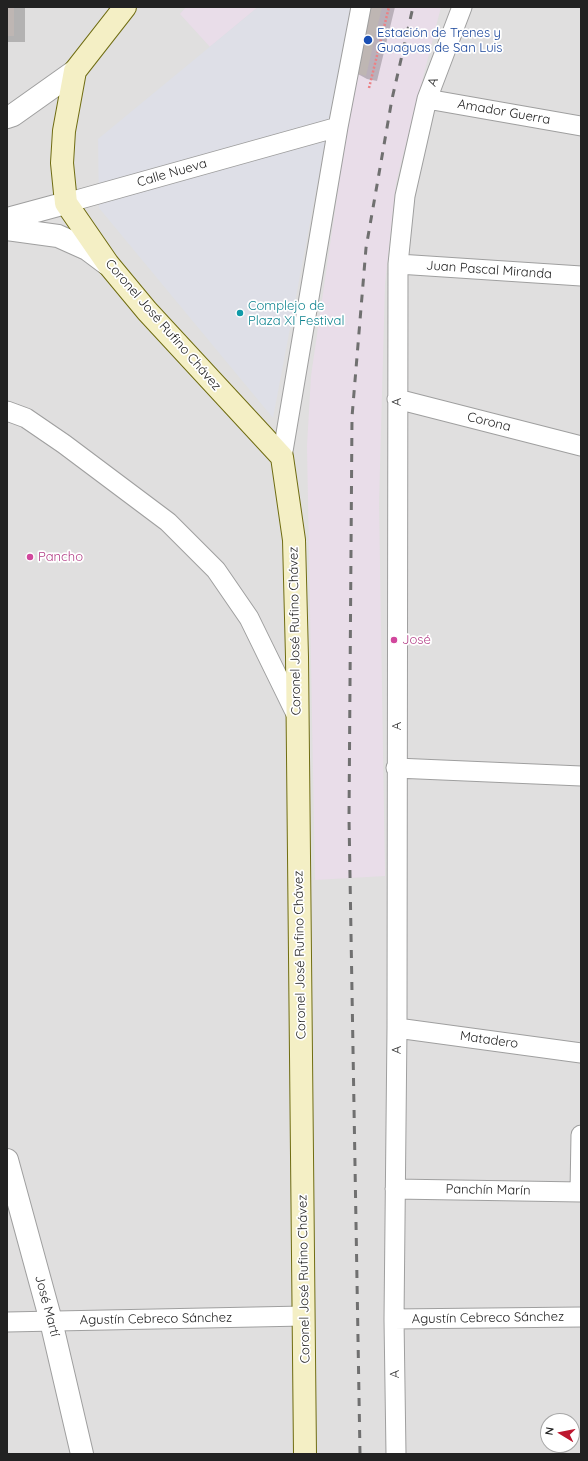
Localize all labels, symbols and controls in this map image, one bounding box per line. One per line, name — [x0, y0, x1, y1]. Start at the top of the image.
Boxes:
place label: Estación de Trenes y Guaguas de San Luis — [377, 25, 502, 56]
marker: Estación de Trenes y Guaguas de San Luis — [362, 34, 374, 46]
street label: A — [424, 75, 442, 89]
street label: Amador Guerra — [456, 96, 552, 128]
street label: Calle Nueva — [135, 156, 209, 190]
street label: Coronel José Rufino Chávez — [102, 256, 224, 394]
street label: Juan Pascal Miranda — [426, 258, 552, 282]
place label: Complejo de Plaza XI Festival — [248, 298, 344, 329]
marker: Complejo de Plaza XI Festival — [235, 308, 245, 318]
street label: A — [389, 398, 405, 406]
street label: Corona — [466, 409, 512, 435]
street label: Coronel José Rufino Chávez — [286, 546, 304, 716]
place label: Pancho — [38, 549, 83, 565]
marker: Pancho — [25, 552, 35, 562]
place label: José — [402, 632, 431, 648]
marker: José — [389, 635, 399, 645]
street label: A — [389, 722, 405, 730]
street label: Coronel José Rufino Chávez — [291, 870, 309, 1040]
street label: Matadero — [459, 1028, 519, 1052]
street label: A — [389, 1046, 405, 1054]
street label: Panchín Marín — [445, 1181, 531, 1199]
street label: Coronel José Rufino Chávez — [295, 1194, 313, 1364]
street label: José Martí — [31, 1274, 63, 1338]
street label: Agustín Cebreco Sánchez — [412, 1309, 564, 1327]
street label: Agustín Cebreco Sánchez — [80, 1310, 232, 1328]
street label: A — [387, 1370, 403, 1378]
north arrow — [540, 1413, 580, 1453]
text: N — [542, 1426, 557, 1436]

